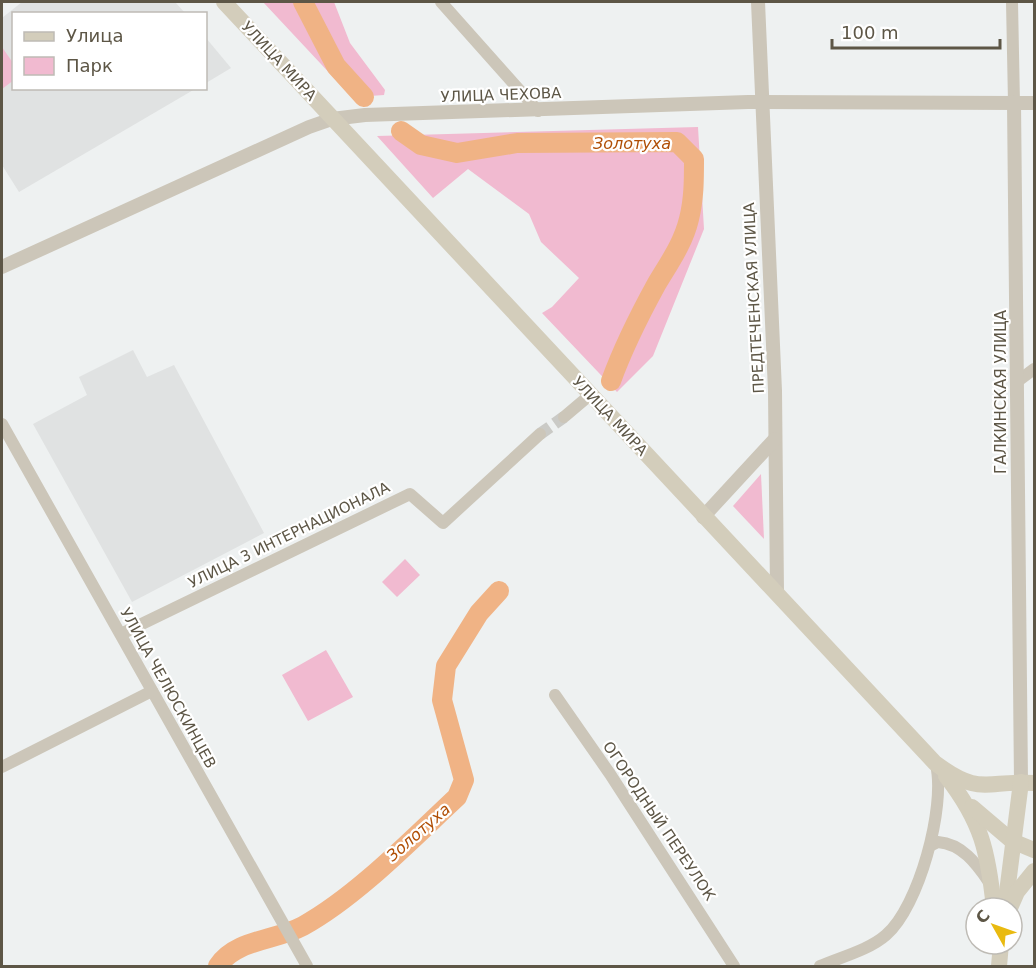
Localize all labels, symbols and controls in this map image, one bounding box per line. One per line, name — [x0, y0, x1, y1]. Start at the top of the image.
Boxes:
legend — [12, 12, 207, 90]
scale bar — [832, 12, 1000, 50]
street label: УЛИЦА МИРА — [238, 18, 321, 105]
text: 100 m — [841, 22, 899, 43]
text: Улица — [66, 25, 123, 46]
text: Парк — [66, 55, 113, 76]
street label: УЛИЦА ЧЕХОВА — [440, 84, 562, 106]
water label: Золотуха — [593, 134, 671, 153]
street label: ПРЕДТЕЧЕНСКАЯ УЛИЦА — [740, 201, 768, 394]
street label: ГАЛКИНСКАЯ УЛИЦА — [992, 309, 1010, 474]
street label: УЛИЦА МИРА — [569, 373, 652, 460]
street label: УЛИЦА 3 ИНТЕРНАЦИОНАЛА — [185, 478, 393, 592]
street label: УЛИЦА ЧЕЛЮСКИНЦЕВ — [116, 605, 220, 771]
street label: ОГОРОДНЫЙ ПЕРЕУЛОК — [599, 737, 720, 904]
water label: Золотуха — [383, 800, 454, 865]
north arrow — [964, 896, 1024, 956]
text: С — [972, 906, 994, 927]

